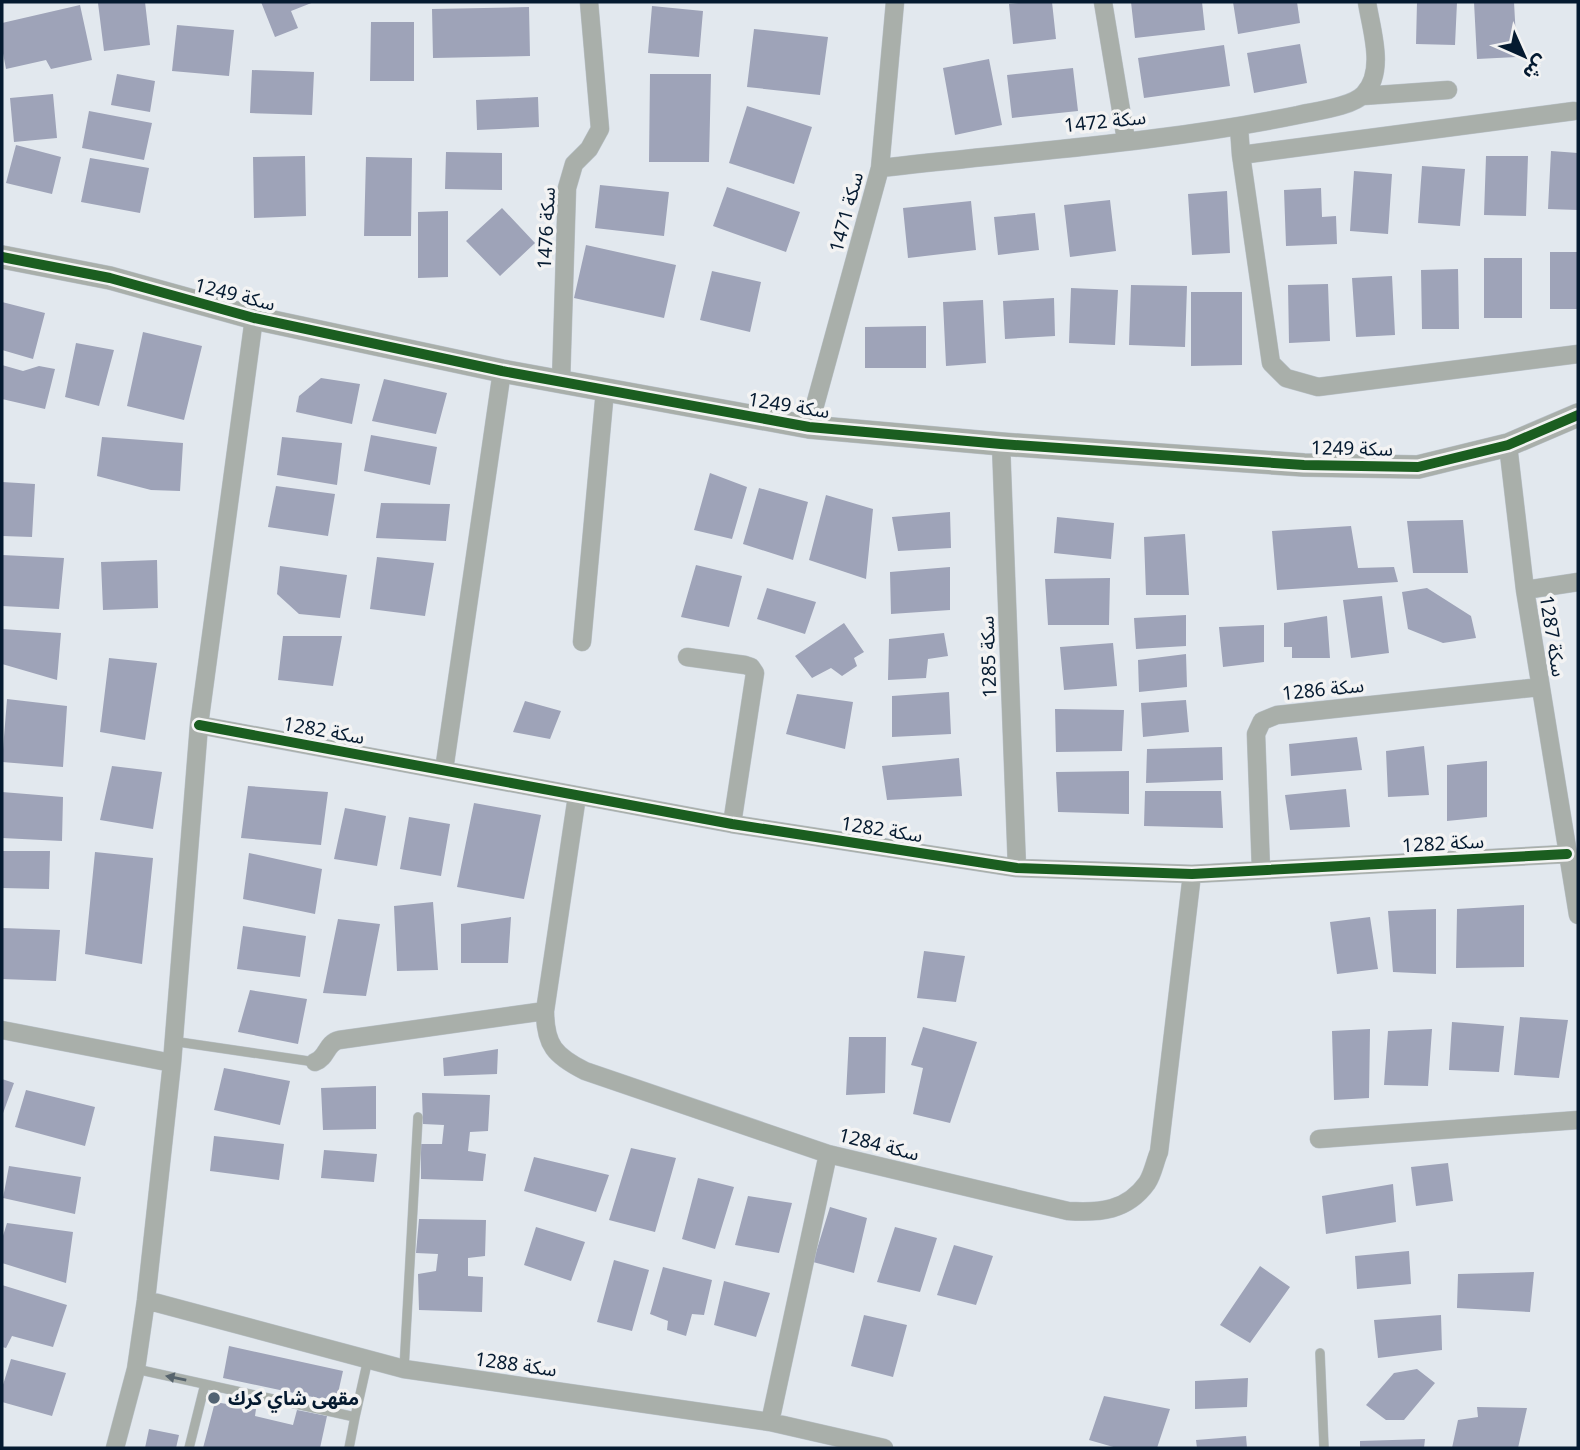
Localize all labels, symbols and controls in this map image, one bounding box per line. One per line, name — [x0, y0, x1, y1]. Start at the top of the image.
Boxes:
north arrow — [1489, 21, 1559, 91]
text: ش — [1518, 50, 1554, 86]
street label: سكة 1472 — [1063, 104, 1147, 138]
street label: سكة 1471 — [823, 169, 869, 255]
street label: سكة 1476 — [531, 186, 561, 270]
street label: سكة 1249 — [192, 271, 278, 317]
street label: سكة 1249 — [746, 386, 832, 424]
street label: سكة 1249 — [1311, 434, 1393, 462]
street label: سكة 1287 — [1534, 593, 1572, 679]
street label: سكة 1285 — [974, 615, 1002, 699]
street label: سكة 1286 — [1281, 672, 1365, 706]
street label: سكة 1282 — [281, 710, 367, 750]
street label: سكة 1282 — [839, 810, 925, 848]
street label: سكة 1282 — [1401, 828, 1485, 858]
street label: سكة 1284 — [836, 1121, 922, 1167]
street label: سكة 1288 — [473, 1345, 559, 1383]
one-way arrow — [165, 1372, 187, 1383]
place label: مقهى شاي كرك — [228, 1385, 359, 1413]
marker: مقهى شاي كرك — [206, 1390, 222, 1406]

